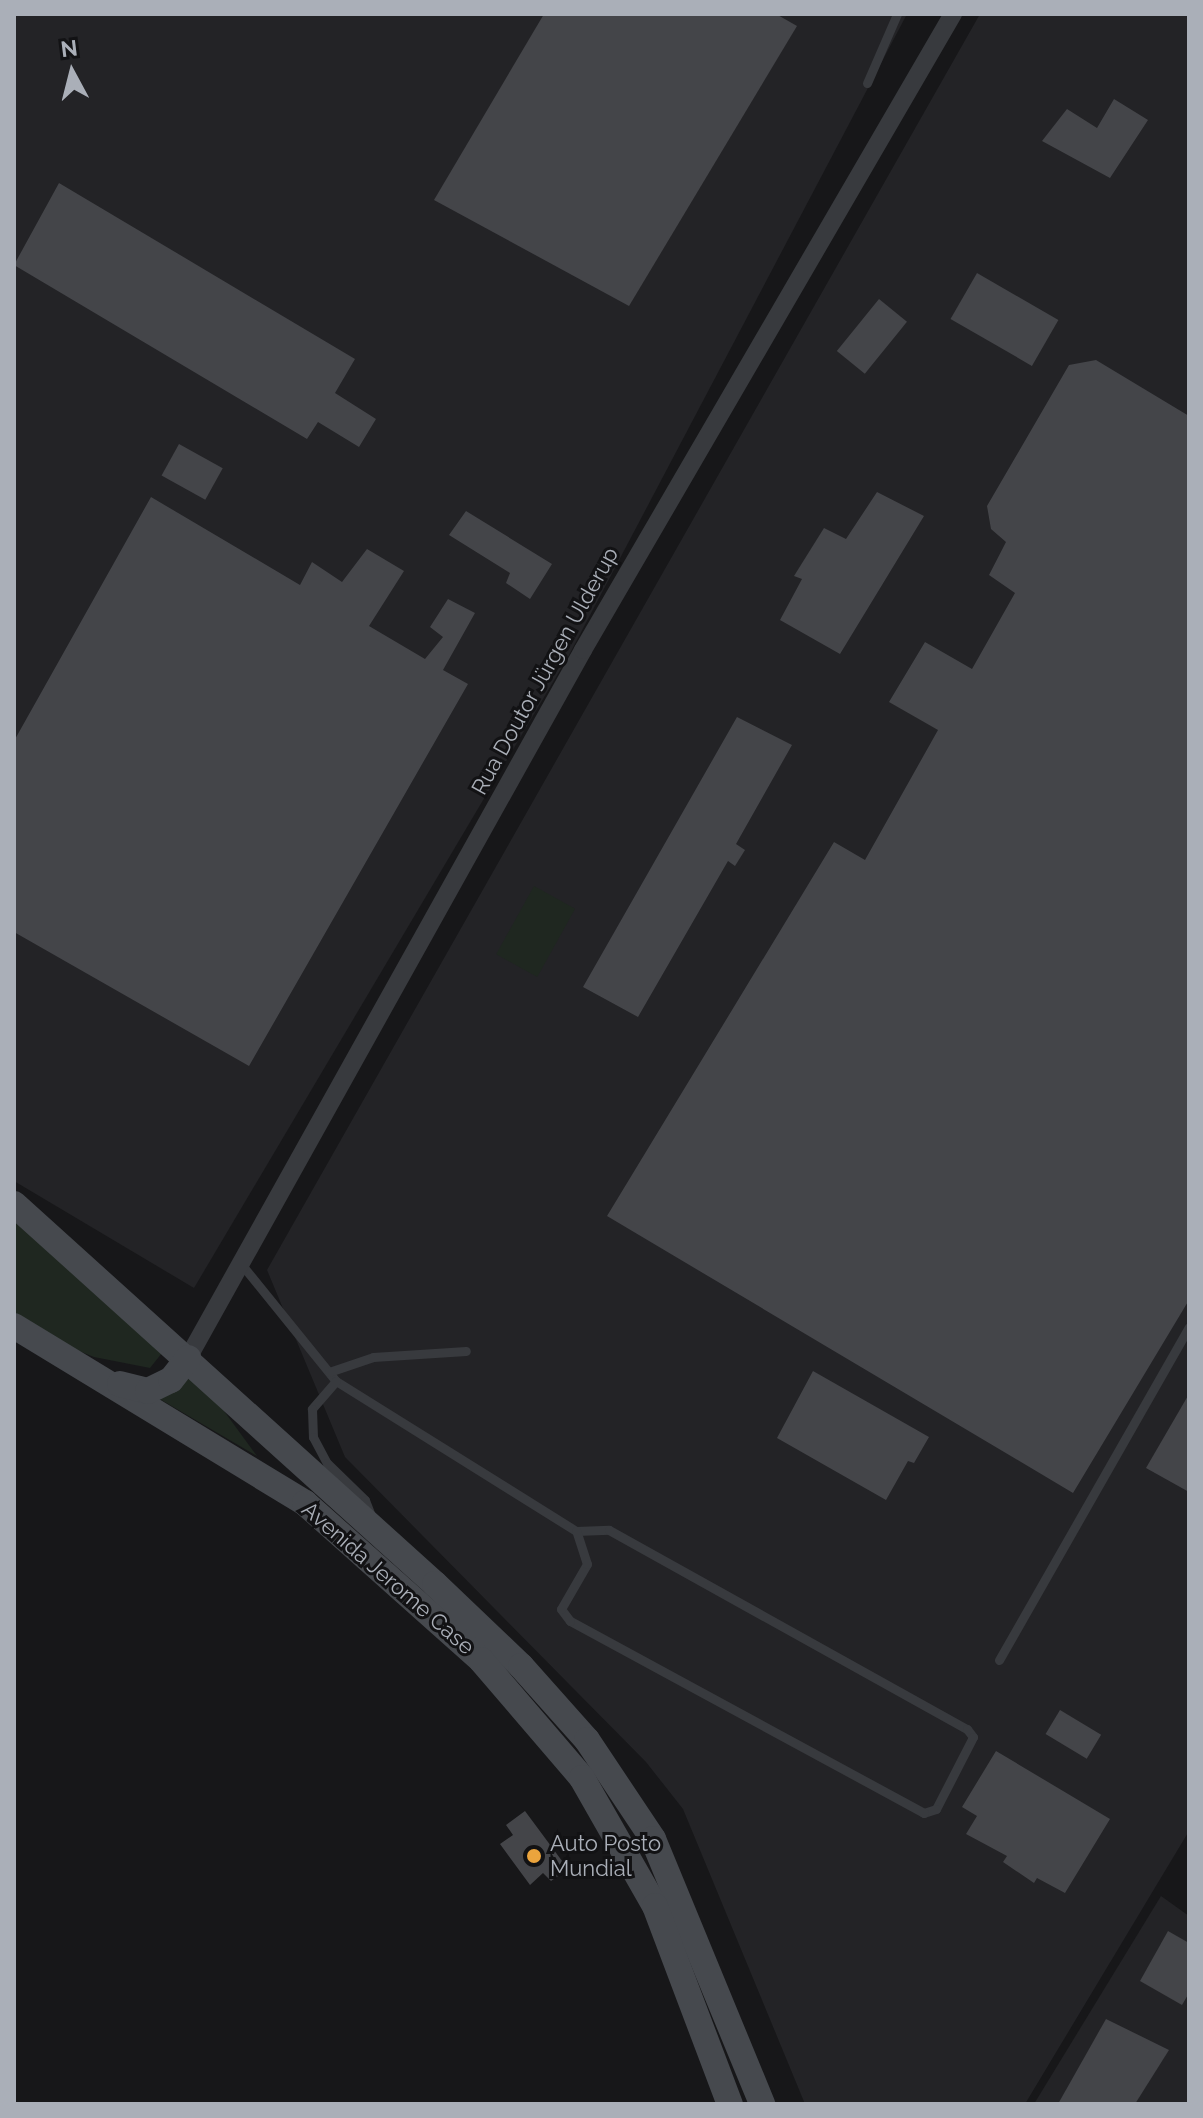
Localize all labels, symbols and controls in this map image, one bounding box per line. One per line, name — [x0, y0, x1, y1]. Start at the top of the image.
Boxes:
north arrow — [32, 32, 112, 112]
text: N — [59, 34, 79, 62]
street label: Rua Doutor Jürgen Ulderup — [466, 542, 624, 800]
street label: Avenida Jerome Case — [296, 1496, 480, 1660]
place label: Auto Posto Mundial — [550, 1830, 661, 1882]
marker: Auto Posto Mundial — [525, 1847, 543, 1865]

